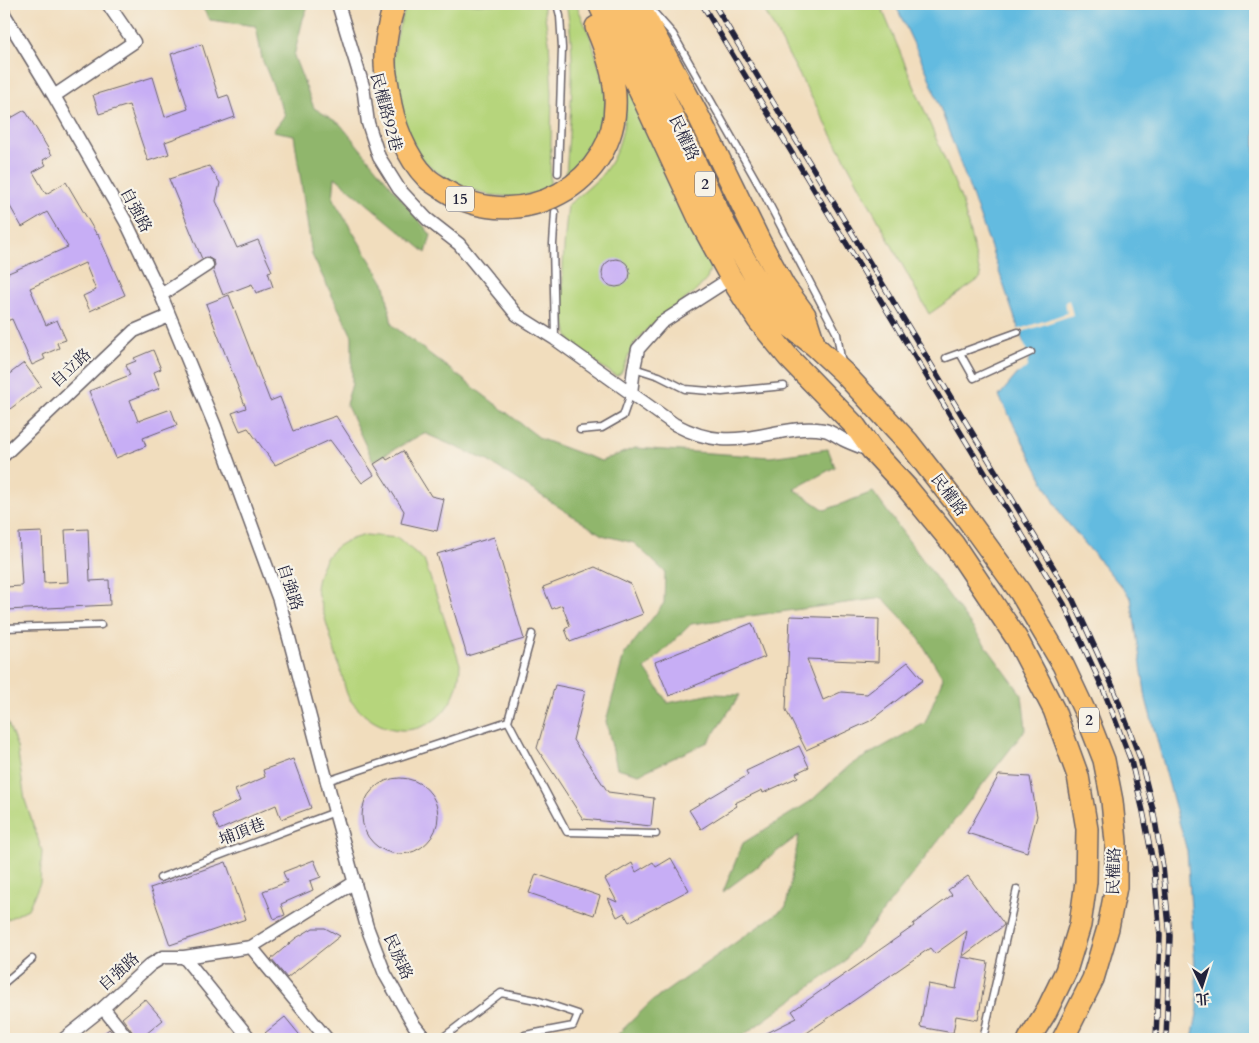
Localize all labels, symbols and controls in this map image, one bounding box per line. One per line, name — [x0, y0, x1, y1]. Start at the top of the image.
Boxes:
street label: 民權路92巷 — [365, 70, 407, 154]
street label: 民權路 — [664, 112, 704, 164]
road number: 2 — [695, 172, 715, 196]
street label: 自強路 — [115, 184, 157, 236]
road number: 15 — [446, 186, 474, 212]
street label: 自立路 — [46, 344, 96, 392]
street label: 民權路 — [926, 469, 972, 521]
street label: 自強路 — [272, 561, 308, 613]
road number: 2 — [1079, 708, 1099, 732]
street label: 埔頂巷 — [216, 813, 268, 851]
street label: 民權路 — [1102, 847, 1126, 895]
street label: 民族路 — [378, 931, 418, 983]
street label: 自強路 — [94, 948, 144, 996]
north arrow — [1176, 960, 1226, 1010]
text: 北 — [1195, 989, 1211, 1008]

